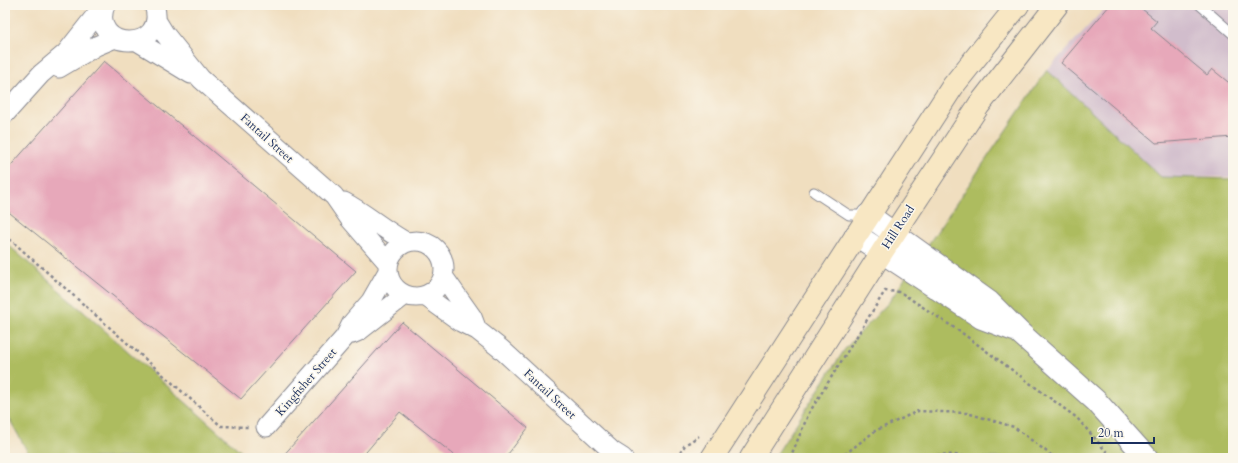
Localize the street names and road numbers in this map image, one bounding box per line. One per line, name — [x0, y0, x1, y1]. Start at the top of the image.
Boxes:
street label: Fantail Street — [237, 110, 297, 166]
street label: Hill Road — [878, 202, 918, 252]
street label: Kingfisher Street — [272, 344, 340, 419]
street label: Fantail Street — [520, 366, 580, 423]

